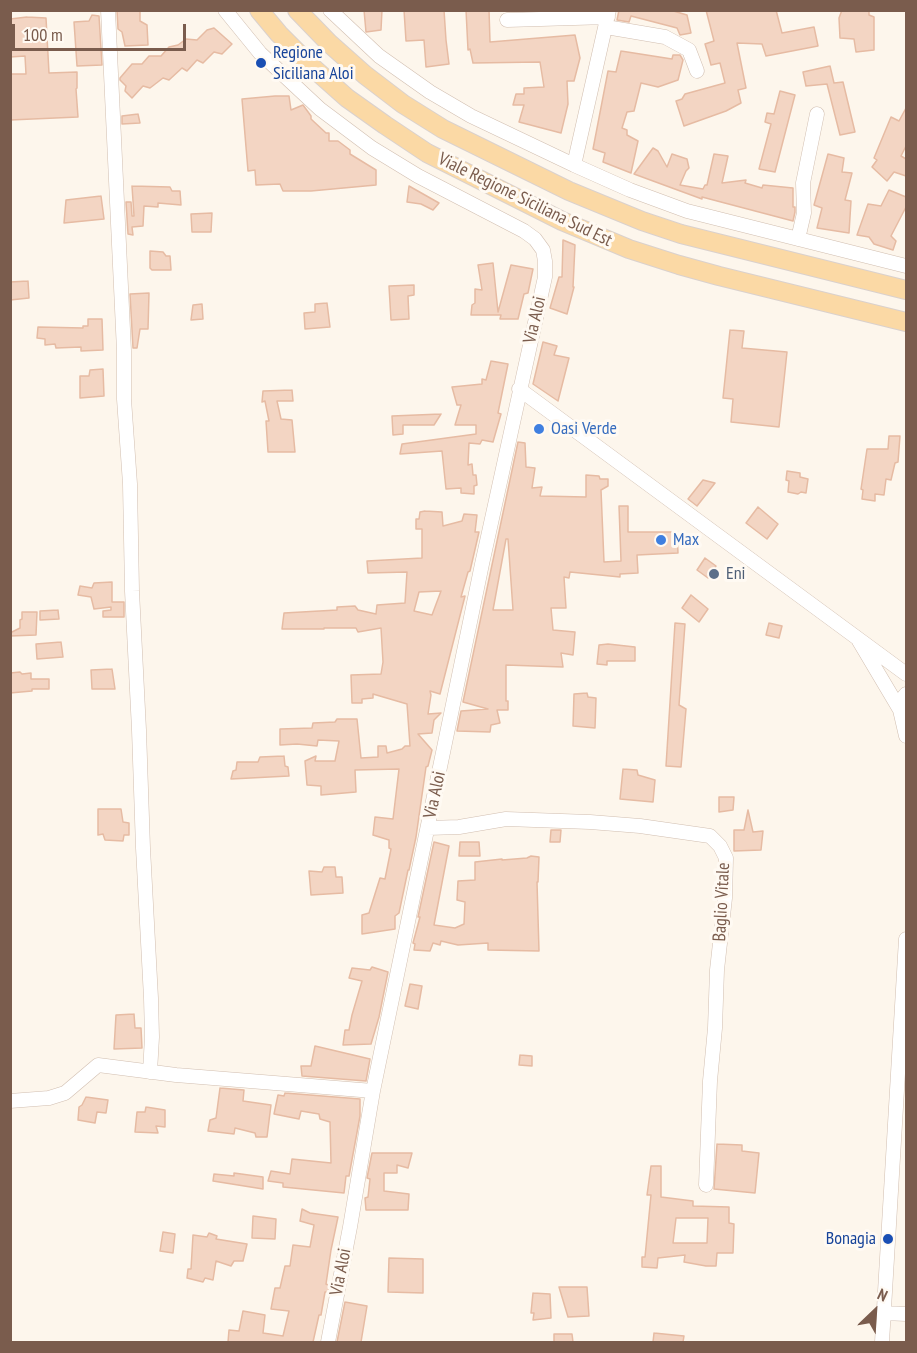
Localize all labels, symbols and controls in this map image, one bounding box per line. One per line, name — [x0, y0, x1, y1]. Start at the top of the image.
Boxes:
scale bar — [15, 12, 189, 50]
text: 100 m — [23, 23, 63, 46]
place label: Regione Siciliana Aloi — [273, 42, 354, 84]
marker: Regione Siciliana Aloi — [254, 56, 268, 70]
street label: Viale Regione Siciliana Sud Est — [435, 148, 615, 252]
street label: Via Aloi — [519, 294, 551, 346]
place label: Oasi Verde — [551, 418, 617, 440]
marker: Oasi Verde — [532, 422, 546, 436]
place label: Max — [673, 529, 699, 551]
marker: Max — [654, 533, 668, 547]
place label: Eni — [726, 563, 746, 585]
marker: Eni — [707, 567, 721, 581]
street label: Via Aloi — [419, 769, 451, 821]
street label: Baglio Vitale — [709, 862, 735, 942]
place label: Bonagia — [826, 1228, 876, 1250]
marker: Bonagia — [881, 1232, 895, 1246]
street label: Via Aloi — [326, 1247, 356, 1297]
north arrow — [845, 1281, 905, 1341]
text: N — [874, 1284, 891, 1306]

